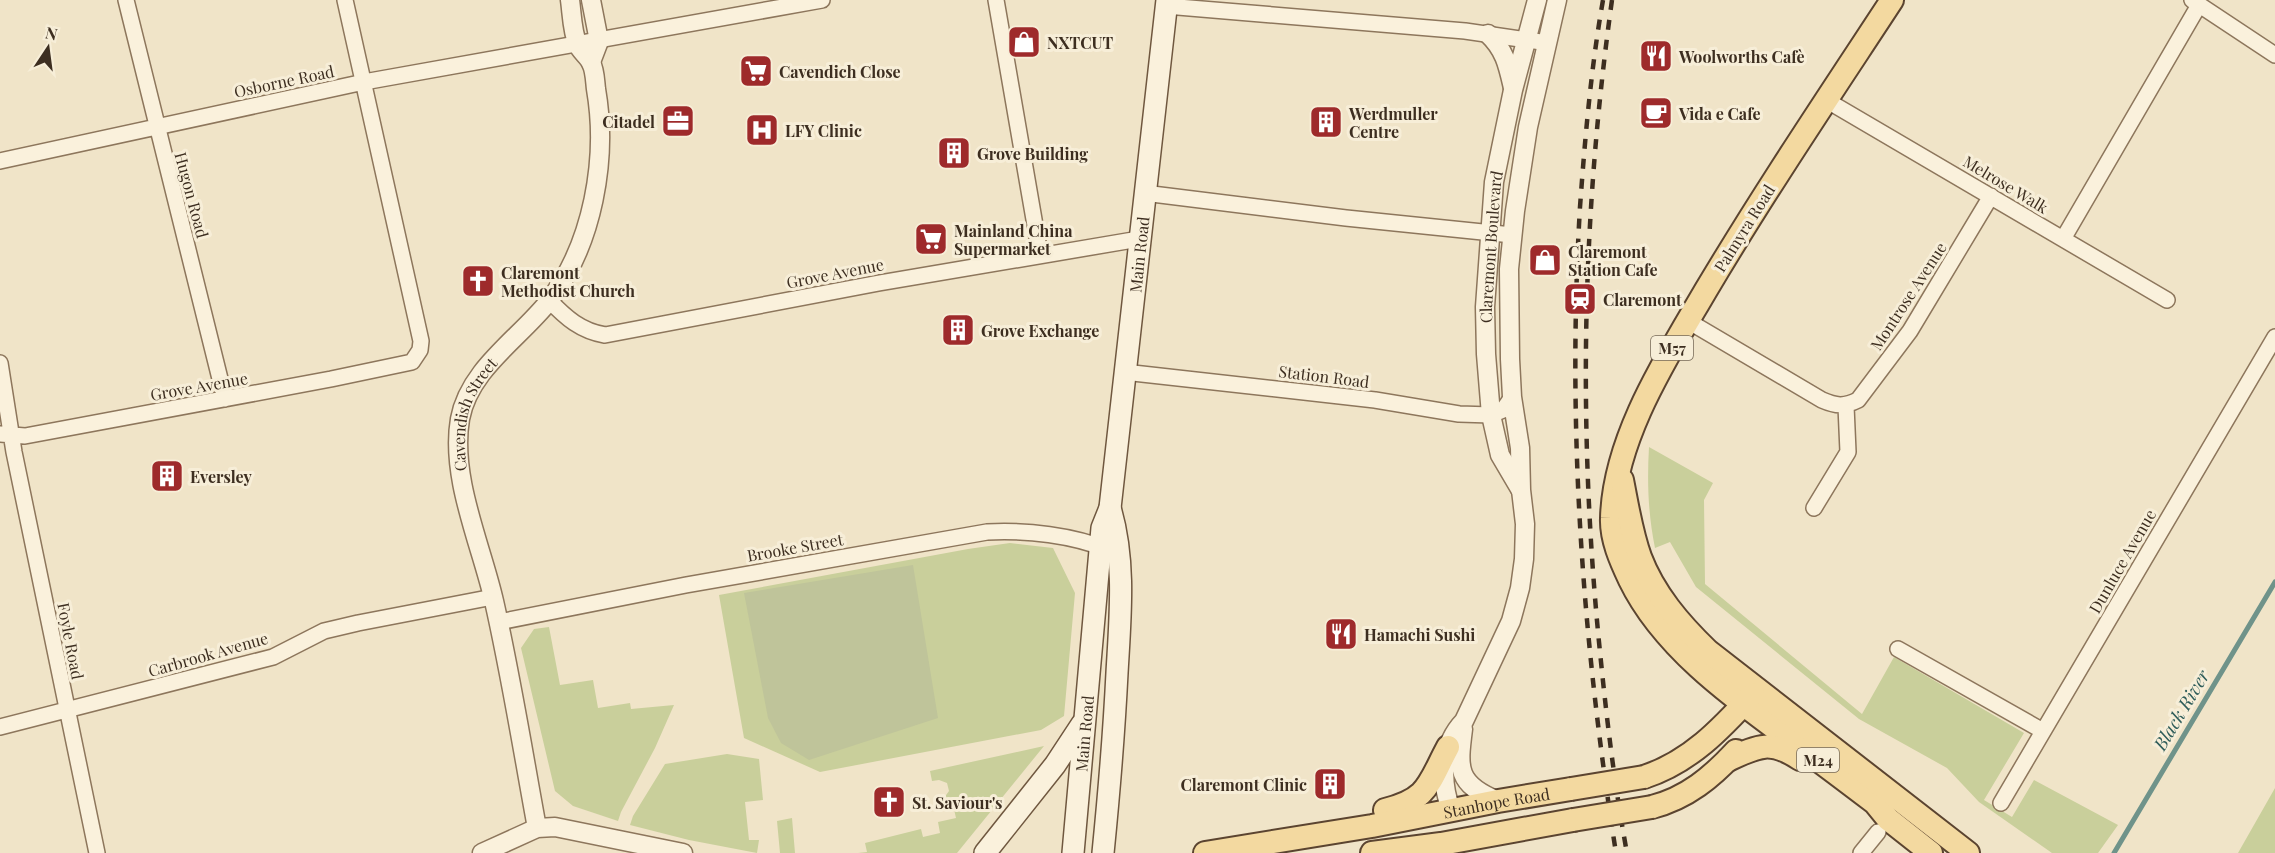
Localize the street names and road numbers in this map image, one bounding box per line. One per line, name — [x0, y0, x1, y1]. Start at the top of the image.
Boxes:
street label: Osborne Road — [232, 60, 336, 102]
street label: Hugon Road — [170, 150, 214, 240]
street label: Melrose Walk — [1960, 150, 2053, 218]
street label: Claremont Boulevard — [1474, 169, 1507, 323]
street label: Palmyra Road — [1709, 180, 1779, 276]
street label: Main Road — [1124, 215, 1153, 294]
street label: Montrose Avenue — [1865, 238, 1951, 354]
street label: Grove Avenue — [785, 253, 885, 293]
road number: M57 — [1651, 336, 1693, 360]
street label: Cavendish Street — [448, 352, 501, 473]
street label: Station Road — [1277, 360, 1371, 392]
street label: Grove Avenue — [149, 367, 249, 405]
street label: Dunluce Avenue — [2084, 505, 2160, 617]
street label: Brooke Street — [745, 528, 845, 566]
street label: Foyle Road — [53, 601, 89, 681]
street label: Carbrook Avenue — [146, 627, 270, 681]
street label: Main Road — [1070, 694, 1098, 773]
road number: M24 — [1797, 748, 1839, 772]
street label: Stanhope Road — [1441, 782, 1551, 822]

